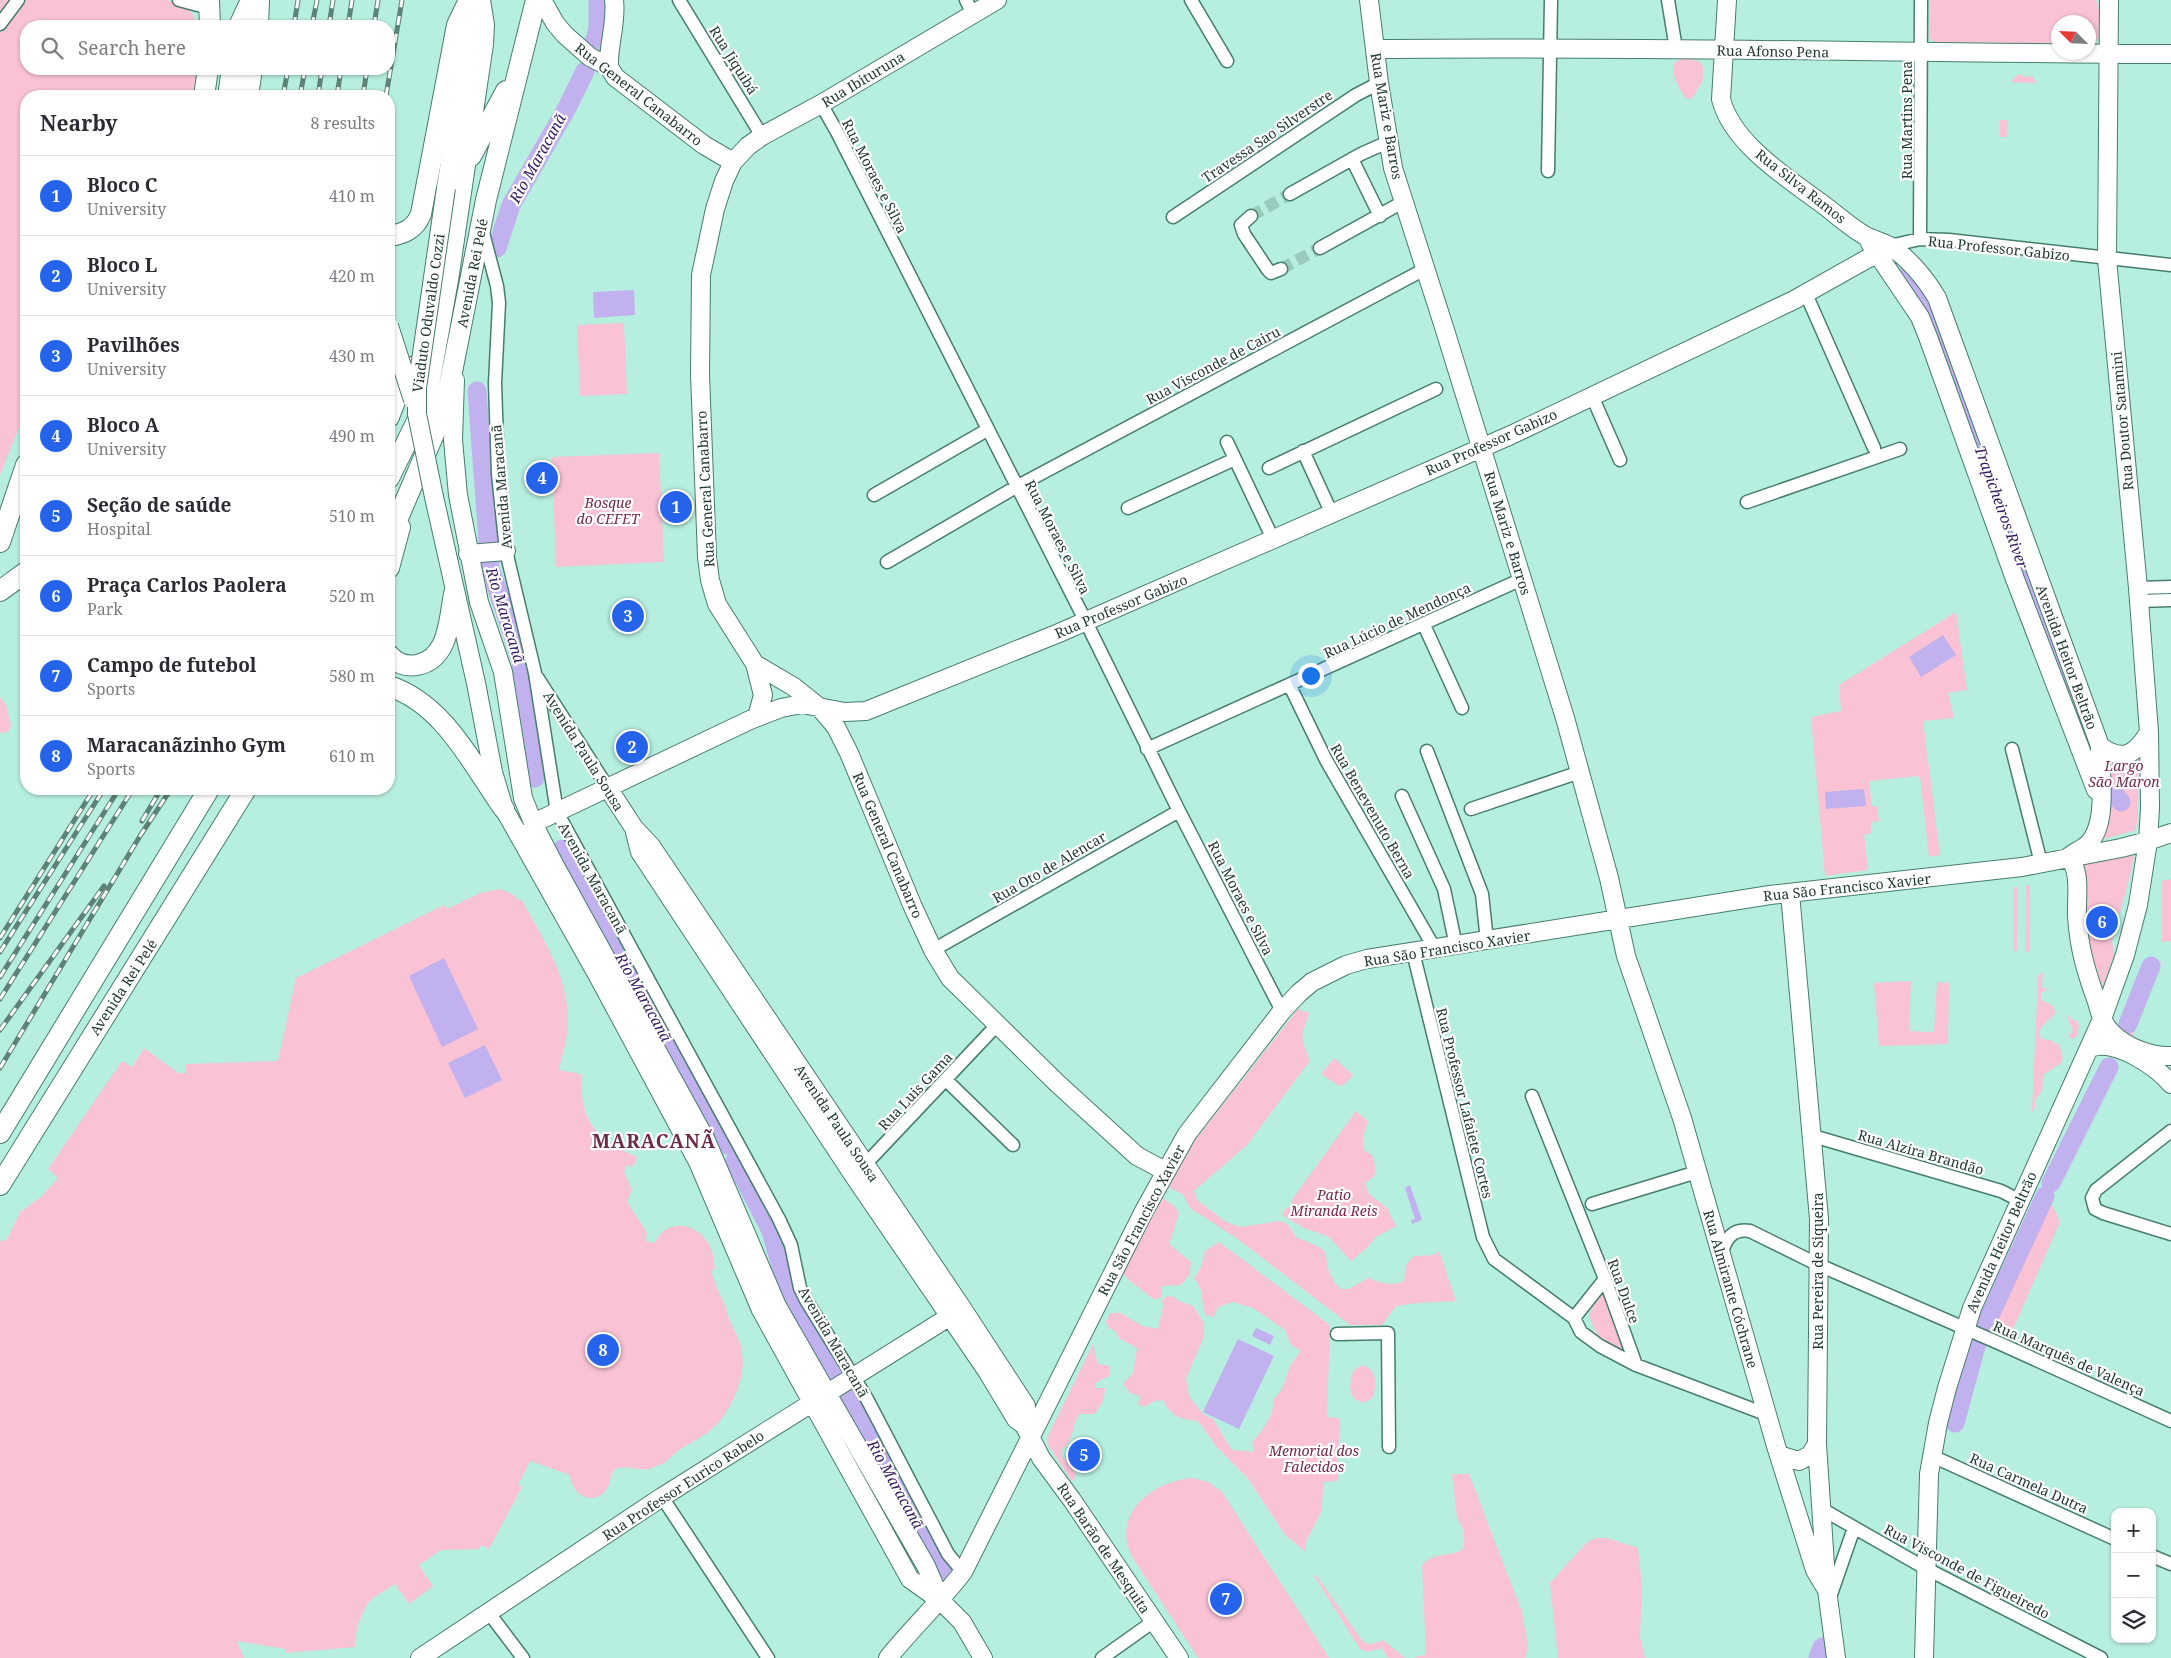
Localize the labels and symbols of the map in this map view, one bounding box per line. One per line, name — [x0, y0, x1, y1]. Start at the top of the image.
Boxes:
north arrow — [2051, 15, 2096, 60]
street label: Rua Jiquibá — [705, 22, 763, 98]
street label: Rua General Canabarro — [571, 38, 707, 150]
street label: Rua Afonso Pena — [1717, 41, 1830, 61]
street label: Rua Ibituruna — [818, 47, 908, 111]
street label: Rua Mariz e Barros — [1367, 51, 1407, 181]
street label: Rua Martins Pena — [1897, 61, 1916, 179]
street label: Travessa Sao Silverstre — [1198, 85, 1336, 187]
water label: Rio Maracanã — [504, 110, 570, 207]
street label: Rua Moraes e Silva — [838, 116, 912, 237]
street label: Rua Silva Ramos — [1752, 145, 1850, 227]
street label: Avenida Rei Pelé — [452, 217, 492, 329]
street label: Rua Professor Gabizo — [1927, 231, 2071, 265]
street label: Viaduto Oduvaldo Cozzi — [407, 232, 449, 394]
street label: Rua Visconde de Cairu — [1142, 321, 1284, 409]
street label: Rua Doutor Satamini — [2106, 350, 2138, 491]
street label: Rua Professor Gabizo — [1422, 404, 1560, 480]
street label: Rua General Canabarro — [691, 410, 719, 568]
street label: Avenida Maracanã — [486, 424, 516, 550]
water label: Trapicheiros River — [1970, 443, 2034, 572]
pin: 4 — [526, 459, 558, 497]
street label: Rua Mariz e Barros — [1480, 469, 1536, 597]
street label: Rua Moraes e Silva — [1021, 477, 1095, 598]
pin: 1 — [660, 488, 692, 526]
park label: Bosque do CEFET — [577, 493, 641, 528]
water label: Rio Maracanã — [482, 564, 530, 665]
street label: Rua Professor Gabizo — [1052, 569, 1190, 643]
street label: Rua Lúcio de Mendonça — [1320, 578, 1474, 662]
street label: Avenida Heitor Beltrão — [2032, 582, 2102, 732]
pin: 3 — [612, 597, 644, 635]
your location — [1298, 663, 1324, 689]
street label: Avenida Paula Sousa — [539, 687, 629, 815]
pin: 2 — [616, 728, 648, 766]
street label: Rua Benevenuto Berna — [1327, 740, 1420, 882]
park label: Largo São Maron — [2088, 756, 2160, 791]
street label: Rua General Canabarro — [849, 769, 927, 921]
street label: Avenida Maracanã — [554, 819, 632, 937]
street label: Rua Oto de Alencar — [989, 826, 1110, 907]
street label: Rua Moraes e Silva — [1204, 838, 1278, 959]
street label: Rua São Francisco Xavier — [1762, 869, 1932, 905]
pin: 6 — [2086, 903, 2118, 941]
street label: Rua São Francisco Xavier — [1362, 925, 1532, 971]
street label: Avenida Rei Pelé — [85, 935, 161, 1039]
water label: Rio Maracanã — [611, 948, 677, 1045]
street label: Rua Professor Lafaiete Cortes — [1432, 1006, 1498, 1200]
street label: Rua Luis Gama — [874, 1048, 956, 1134]
street label: Avenida Paula Sousa — [791, 1060, 884, 1186]
street label: Rua Alzira Brandão — [1856, 1125, 1986, 1179]
district label: MARACANÃ — [592, 1128, 716, 1154]
street label: Rua São Francisco Xavier — [1093, 1141, 1189, 1299]
street label: Avenida Heitor Beltrão — [1961, 1168, 2041, 1316]
park label: Patio Miranda Reis — [1290, 1185, 1378, 1220]
street label: Rua Pereira de Siqueira — [1808, 1192, 1827, 1350]
street label: Rua Almirante Cóchrane — [1699, 1208, 1763, 1370]
street label: Rua Dulce — [1604, 1256, 1644, 1326]
street label: Avenida Maracanã — [794, 1283, 874, 1401]
street label: Rua Marquês de Valença — [1990, 1316, 2148, 1400]
pin: 8 — [587, 1331, 619, 1369]
street label: Rua Professor Eurico Rabelo — [598, 1426, 768, 1544]
water label: Rio Maracanã — [863, 1435, 929, 1532]
pin: 5 — [1068, 1436, 1100, 1474]
park label: Memorial dos Falecidos — [1268, 1441, 1360, 1476]
street label: Rua Carmela Dutra — [1967, 1448, 2091, 1518]
street label: Rua Barão de Mesquita — [1053, 1479, 1155, 1617]
street label: Rua Visconde de Figueiredo — [1881, 1519, 2053, 1623]
pin: 7 — [1210, 1580, 1242, 1618]

